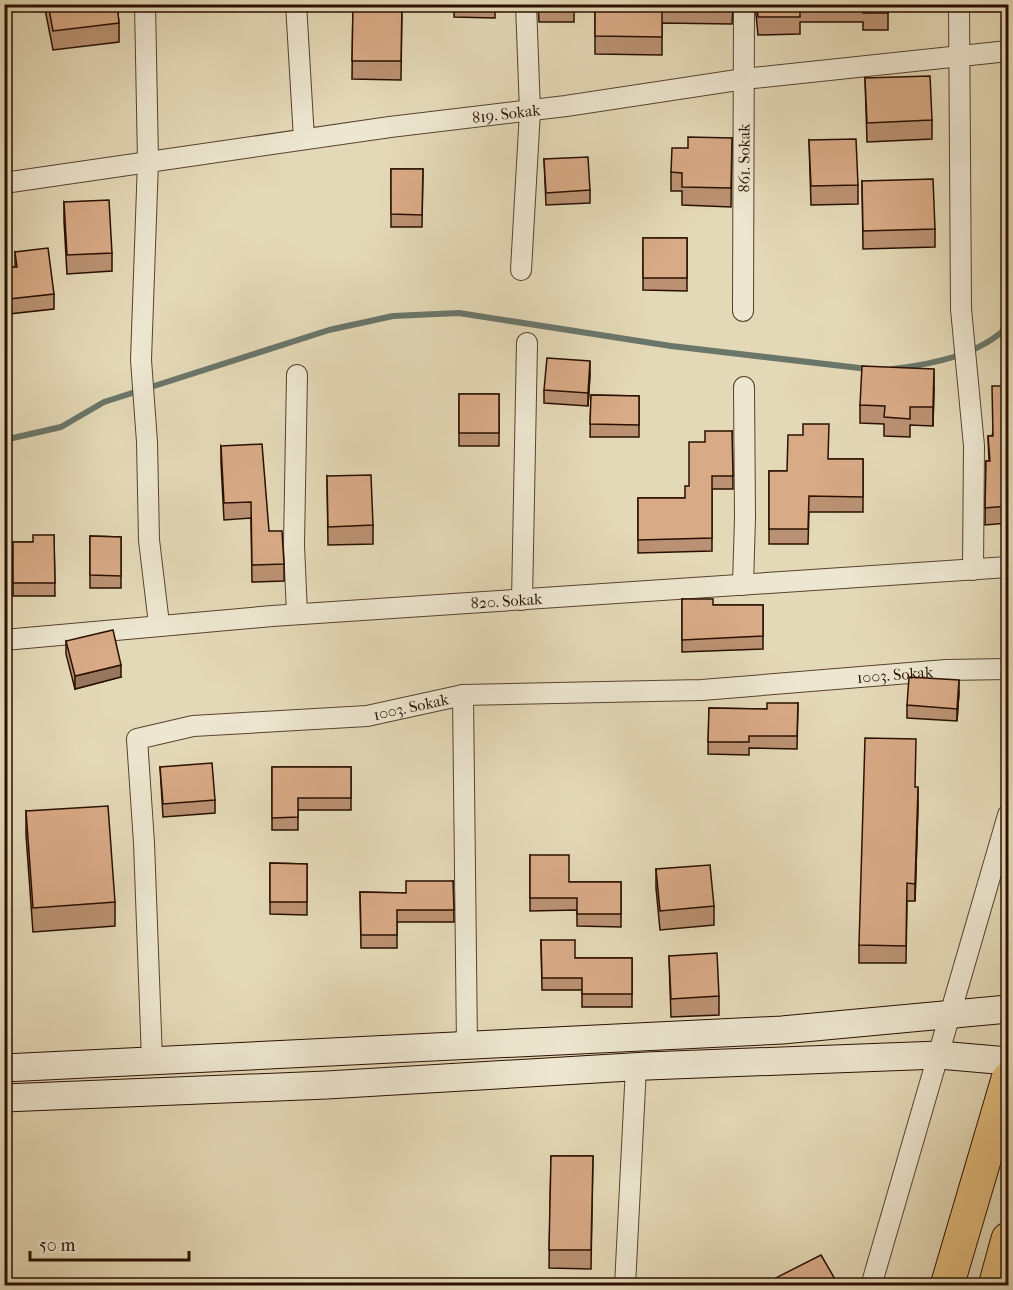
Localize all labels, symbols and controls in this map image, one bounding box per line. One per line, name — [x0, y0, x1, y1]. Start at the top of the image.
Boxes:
street label: 819. Sokak — [471, 100, 542, 127]
street label: 861. Sokak — [734, 123, 753, 193]
street label: 820. Sokak — [470, 588, 544, 612]
street label: 1003. Sokak — [856, 662, 935, 687]
street label: 1003. Sokak — [371, 689, 451, 724]
scale bar — [30, 1224, 189, 1262]
text: 50 m — [39, 1235, 76, 1256]

